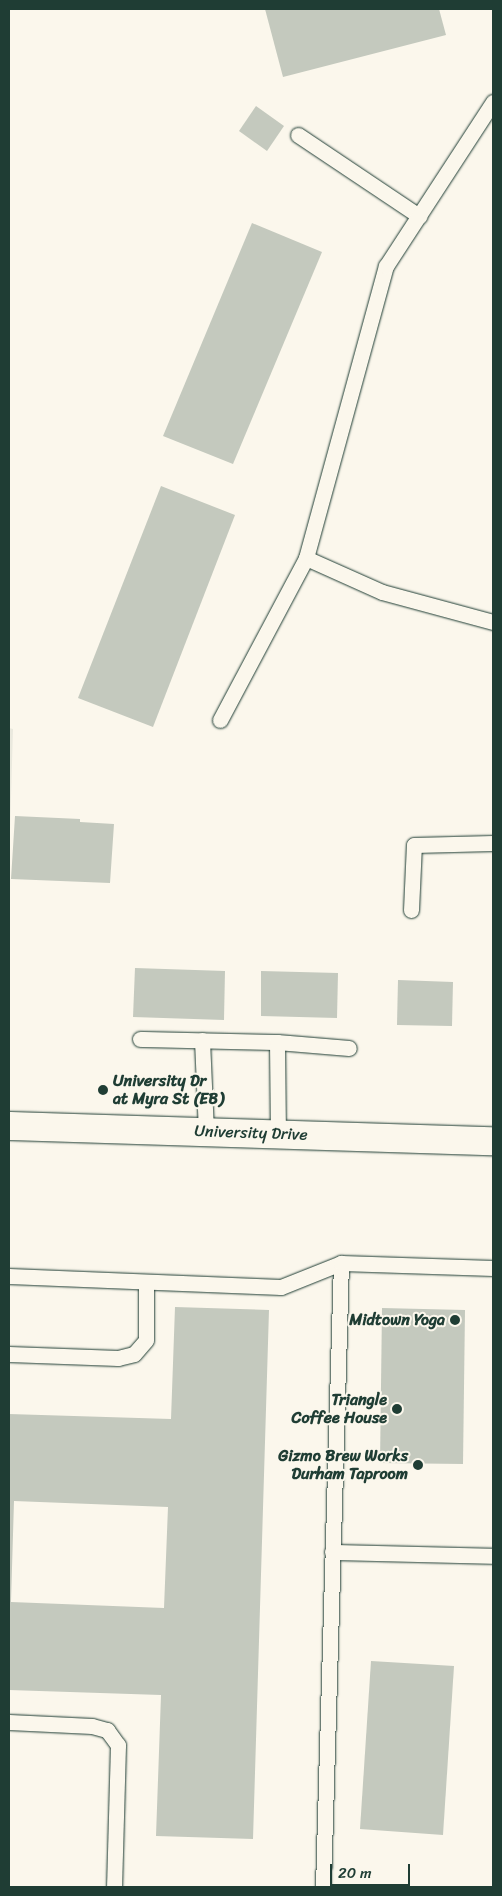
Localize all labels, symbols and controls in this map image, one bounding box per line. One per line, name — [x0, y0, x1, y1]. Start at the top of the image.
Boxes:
place label: University Dr at Myra St (EB) — [113, 1071, 224, 1109]
marker: University Dr at Myra St (EB) — [97, 1084, 109, 1096]
street label: University Drive — [194, 1121, 308, 1145]
place label: Midtown Yoga — [349, 1310, 445, 1330]
marker: Midtown Yoga — [449, 1314, 461, 1326]
place label: Triangle Coffee House — [292, 1390, 387, 1428]
marker: Triangle Coffee House — [391, 1403, 403, 1415]
place label: Gizmo Brew Works Durham Taproom — [279, 1446, 408, 1484]
marker: Gizmo Brew Works Durham Taproom — [412, 1459, 424, 1471]
scale bar — [332, 1854, 412, 1886]
text: 20 m — [338, 1860, 372, 1886]

